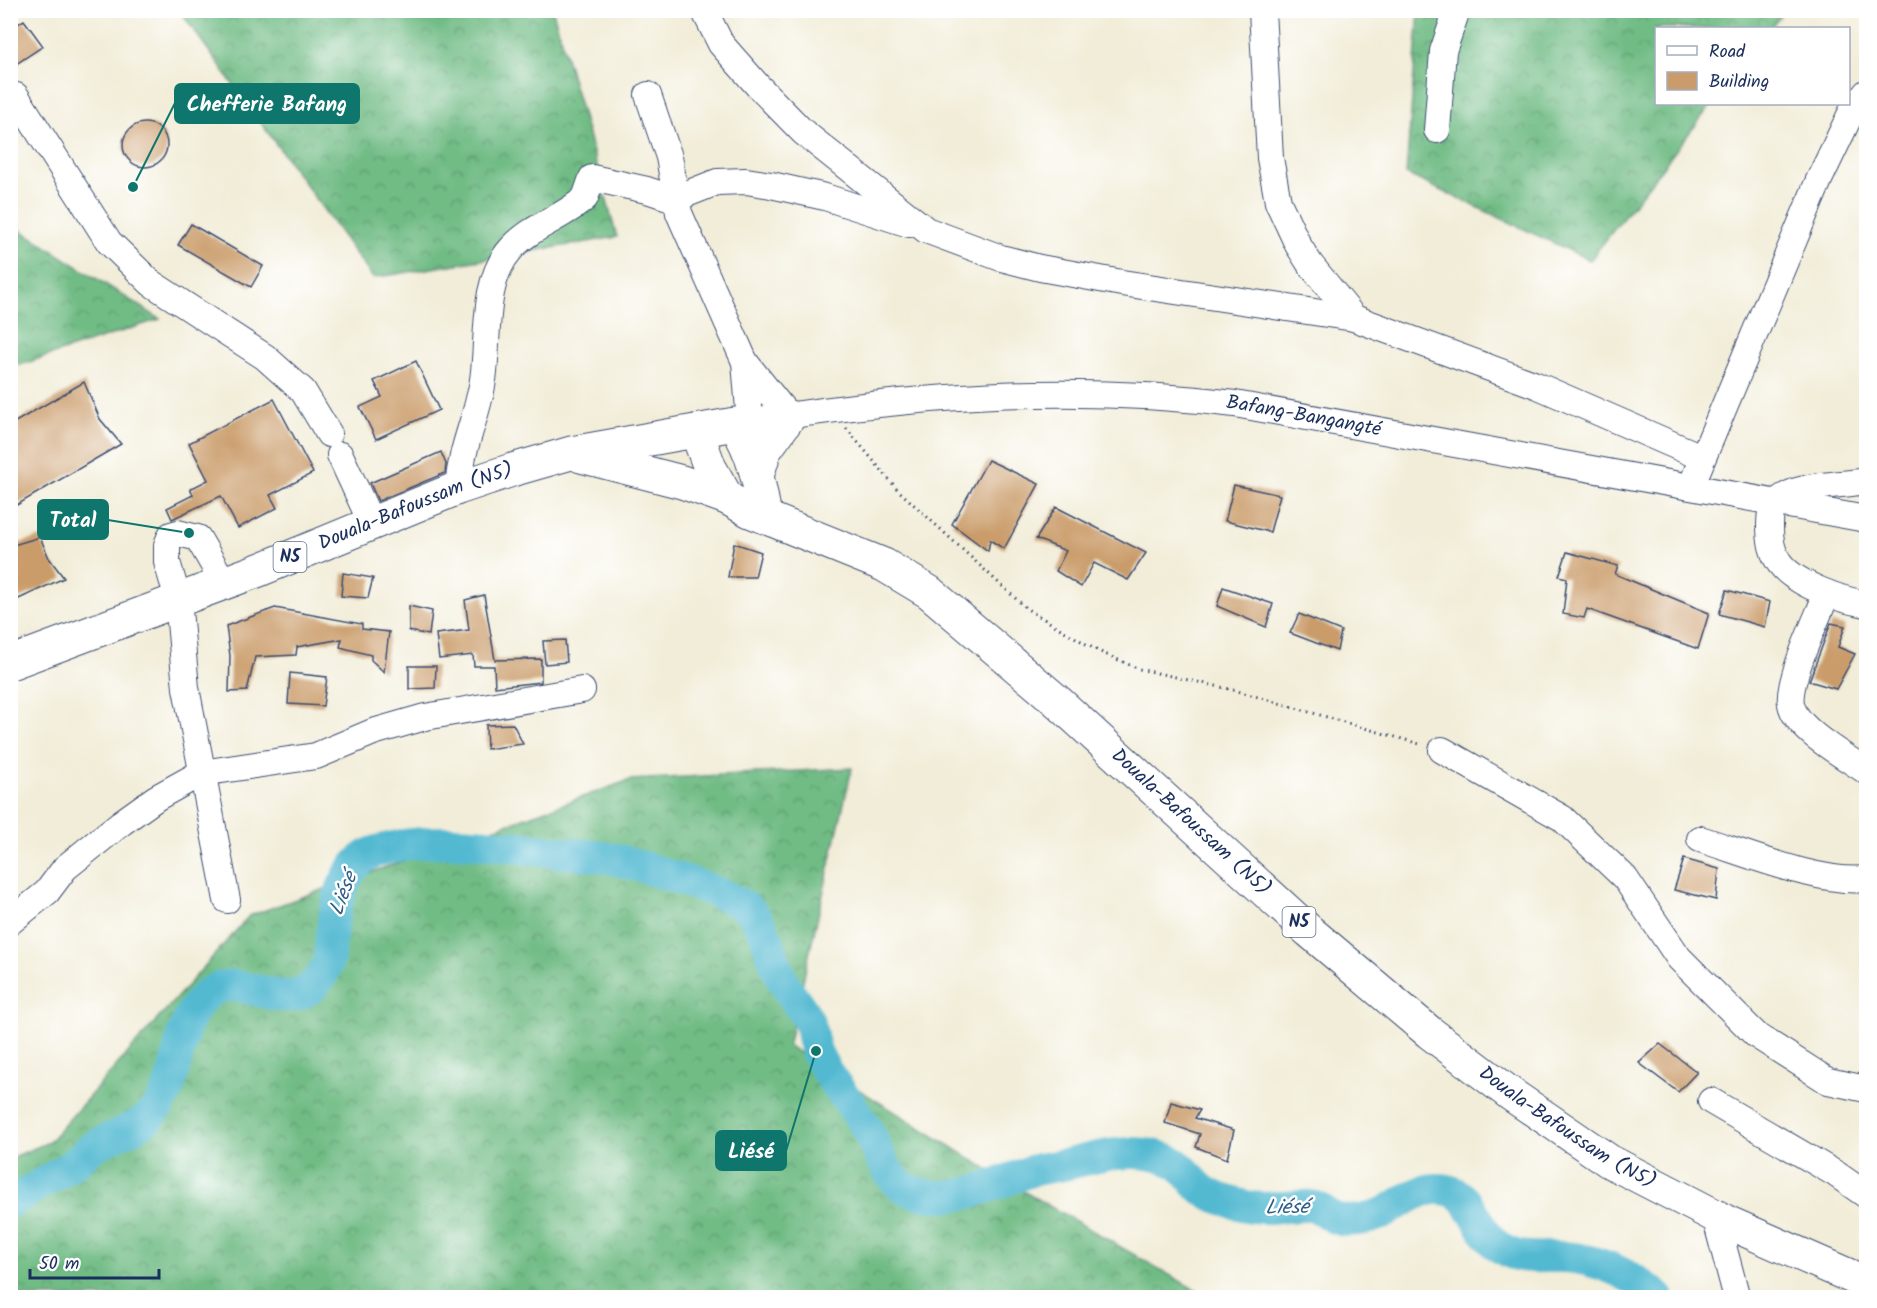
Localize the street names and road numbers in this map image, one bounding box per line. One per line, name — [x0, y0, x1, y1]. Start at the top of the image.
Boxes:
street label: Bafang-Bangangté — [1225, 387, 1385, 447]
street label: Douala-Bafoussam (N5) — [313, 455, 518, 560]
road number: N5 — [274, 542, 306, 572]
street label: Douala-Bafoussam (N5) — [1103, 741, 1278, 905]
road number: N5 — [1282, 907, 1316, 937]
street label: Douala-Bafoussam (N5) — [1471, 1059, 1661, 1199]

